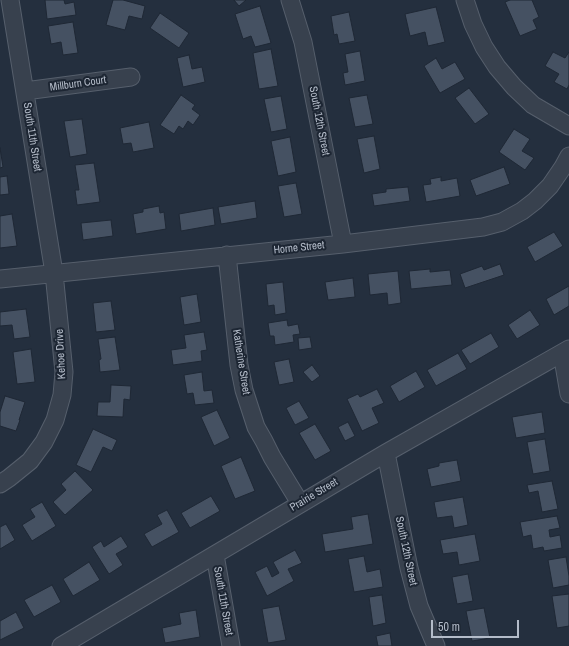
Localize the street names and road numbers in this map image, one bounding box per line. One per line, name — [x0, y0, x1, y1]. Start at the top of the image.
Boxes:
street label: Millburn Court — [49, 74, 107, 94]
street label: South 12th Street — [306, 85, 332, 157]
street label: South 11th Street — [20, 102, 44, 172]
street label: Horne Street — [273, 239, 325, 257]
street label: Kehoe Drive — [53, 329, 69, 379]
street label: Katherine Street — [229, 329, 253, 395]
street label: Prairie Street — [288, 476, 340, 514]
street label: South 12th Street — [392, 515, 420, 587]
street label: South 11th Street — [210, 566, 236, 636]

